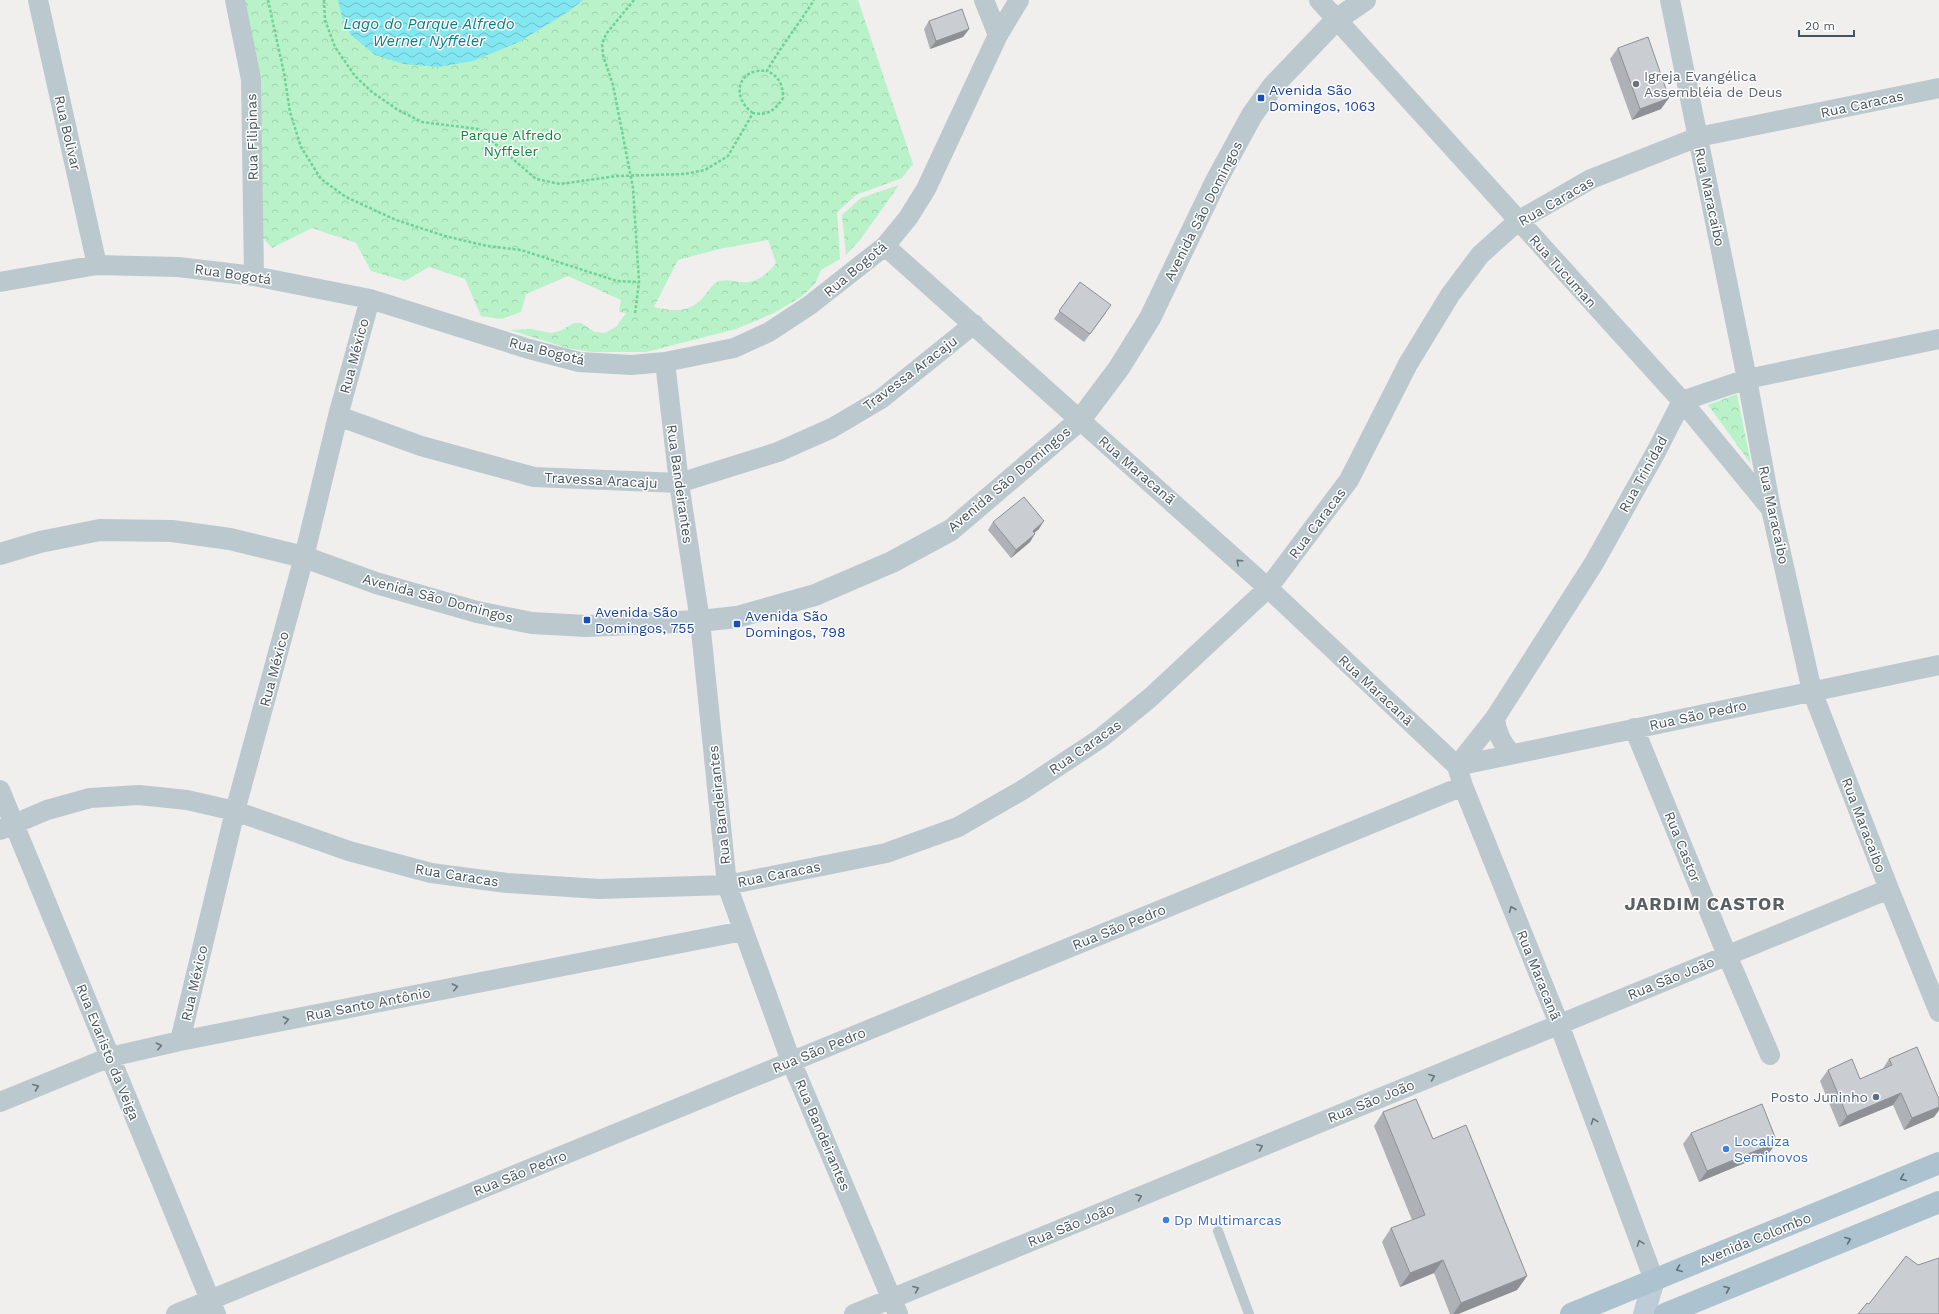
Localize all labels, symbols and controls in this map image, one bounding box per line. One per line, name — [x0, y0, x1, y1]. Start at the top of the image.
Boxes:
scale bar — [1799, 12, 1854, 38]
water label: Lago do Parque Alfredo Werner Nyffeler — [343, 15, 515, 50]
text: 20 m — [1805, 19, 1835, 33]
place label: Igreja Evangélica Assembléia de Deus — [1644, 68, 1782, 100]
marker: Igreja Evangélica Assembléia de Deus — [1631, 79, 1641, 89]
place label: Avenida São Domingos, 1063 — [1269, 82, 1376, 114]
street label: Rua Caracas — [1819, 87, 1905, 121]
street label: Rua Filipinas — [243, 93, 261, 181]
marker: Avenida São Domingos, 1063 — [1256, 93, 1266, 103]
street label: Rua Bolivar — [52, 94, 84, 172]
park label: Parque Alfredo Nyffeler — [460, 127, 562, 159]
street label: Avenida São Domingos — [1161, 138, 1245, 284]
street label: Rua Maracaibo — [1692, 146, 1728, 248]
street label: Rua Caracas — [1516, 173, 1596, 229]
street label: Rua Tucuman — [1526, 231, 1600, 311]
street label: Rua Bogotá — [820, 238, 890, 300]
street label: Rua Bogotá — [194, 261, 272, 287]
street label: Rua México — [336, 317, 372, 395]
street label: Travessa Aracaju — [860, 332, 960, 414]
street label: Rua Bogotá — [508, 334, 586, 368]
street label: Avenida São Domingos — [944, 423, 1074, 535]
street label: Rua Bandeirantes — [664, 424, 696, 544]
street label: Rua Maracanã — [1096, 433, 1178, 507]
street label: Rua Trinidad — [1615, 433, 1671, 515]
street label: Rua Maracaibo — [1756, 464, 1792, 566]
street label: Travessa Aracaju — [544, 469, 658, 491]
street label: Rua Caracas — [1285, 485, 1349, 561]
one-way arrow — [1236, 559, 1244, 566]
street label: Avenida São Domingos — [361, 570, 515, 626]
place label: Avenida São Domingos, 755 — [595, 604, 695, 636]
place label: Avenida São Domingos, 798 — [745, 608, 846, 640]
marker: Avenida São Domingos, 755 — [582, 615, 592, 625]
marker: Avenida São Domingos, 798 — [732, 619, 742, 629]
street label: Rua México — [256, 630, 292, 708]
street label: Rua Maracanã — [1336, 651, 1417, 729]
street label: Rua São Pedro — [1648, 697, 1748, 733]
street label: Rua Caracas — [1046, 716, 1124, 778]
street label: Rua Bandeirantes — [705, 745, 733, 865]
street label: Rua Maracaibo — [1839, 775, 1889, 875]
street label: Rua Castor — [1662, 809, 1705, 885]
street label: Rua Caracas — [736, 858, 822, 890]
street label: Rua Caracas — [414, 861, 500, 889]
district label: JARDIM CASTOR — [1624, 893, 1786, 914]
street label: Rua São Pedro — [1070, 901, 1168, 953]
one-way arrow — [1509, 905, 1517, 912]
street label: Rua Maracanã — [1514, 928, 1564, 1022]
street label: Rua México — [178, 944, 210, 1022]
street label: Rua São João — [1625, 953, 1717, 1003]
street label: Rua Evaristo da Veiga — [73, 981, 143, 1123]
street label: Rua Santo Antônio — [304, 984, 432, 1024]
one-way arrow — [452, 984, 458, 992]
one-way arrow — [283, 1016, 290, 1025]
street label: Rua São Pedro — [770, 1024, 868, 1076]
one-way arrow — [156, 1042, 162, 1050]
one-way arrow — [1428, 1073, 1435, 1081]
street label: Rua São João — [1325, 1076, 1417, 1126]
street label: Rua Bandeirantes — [792, 1077, 854, 1193]
one-way arrow — [32, 1084, 40, 1092]
place label: Posto Juninho — [1771, 1089, 1868, 1105]
marker: Posto Juninho — [1871, 1092, 1881, 1102]
one-way arrow — [1591, 1118, 1599, 1125]
place label: Localiza Seminovos — [1734, 1133, 1808, 1165]
one-way arrow — [1256, 1144, 1263, 1152]
marker: Localiza Seminovos — [1721, 1144, 1731, 1154]
street label: Rua São Pedro — [471, 1147, 569, 1199]
one-way arrow — [1899, 1174, 1906, 1182]
one-way arrow — [1136, 1193, 1143, 1201]
street label: Rua São João — [1025, 1200, 1117, 1250]
street label: Avenida Colombo — [1697, 1209, 1813, 1269]
place label: Dp Multimarcas — [1174, 1212, 1282, 1228]
marker: Dp Multimarcas — [1161, 1215, 1171, 1225]
one-way arrow — [1844, 1236, 1851, 1244]
one-way arrow — [1636, 1240, 1644, 1247]
one-way arrow — [1675, 1265, 1682, 1273]
one-way arrow — [912, 1285, 919, 1293]
one-way arrow — [1724, 1285, 1731, 1293]

